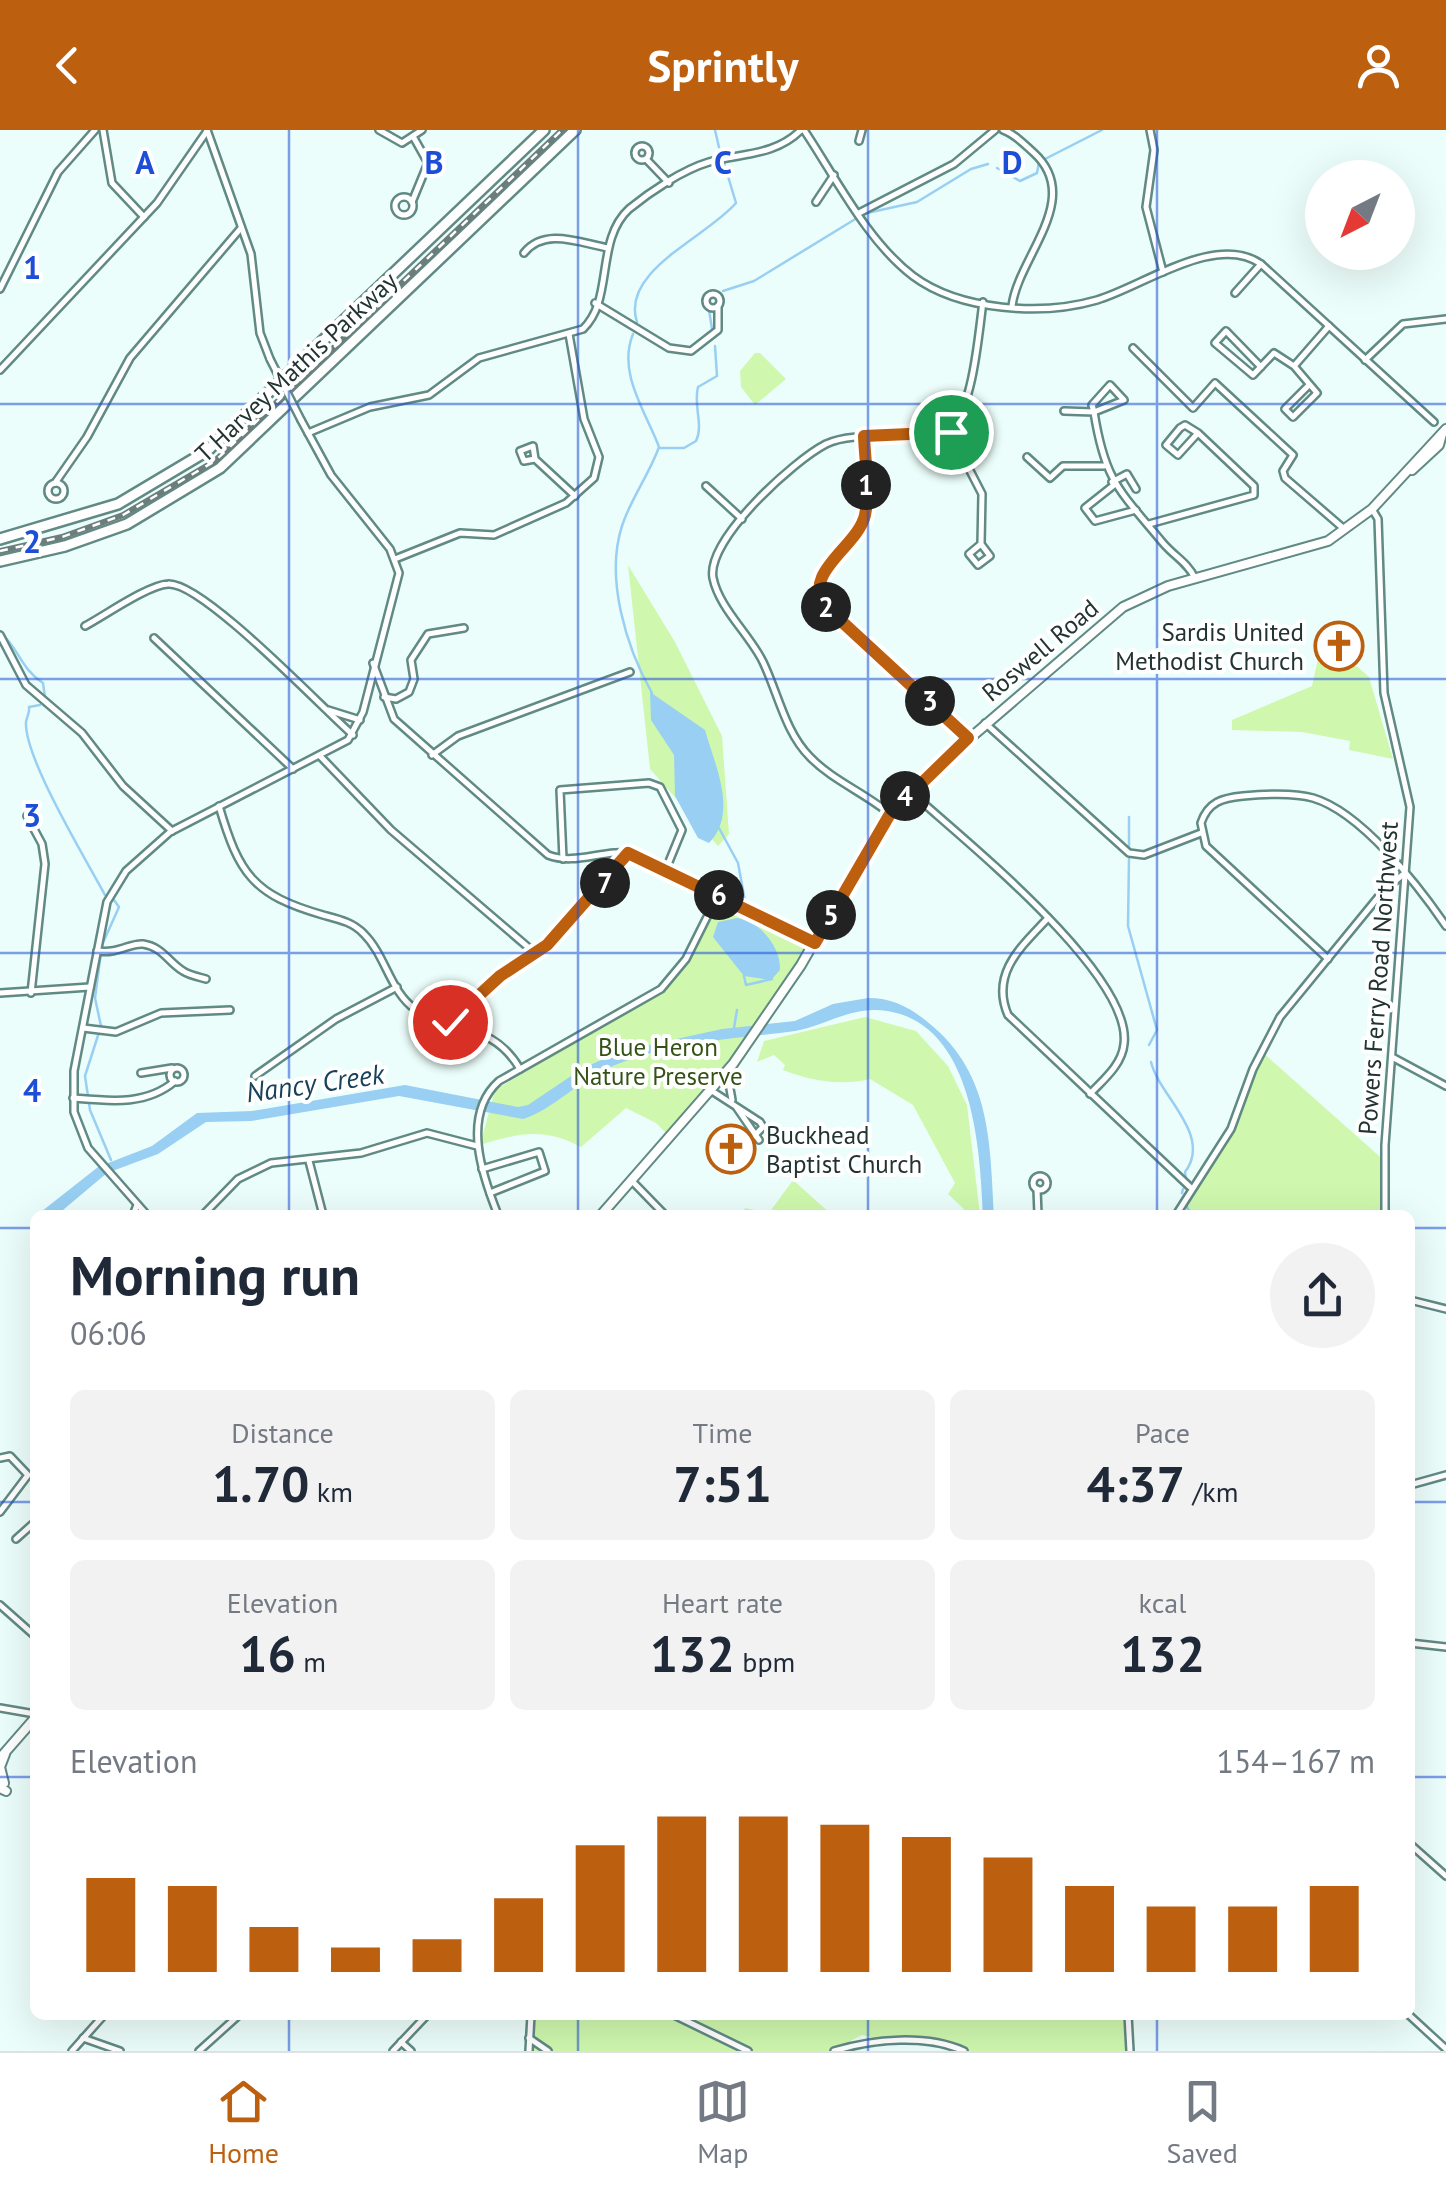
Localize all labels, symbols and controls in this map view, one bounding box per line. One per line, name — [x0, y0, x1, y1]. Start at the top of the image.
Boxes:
text: Sprintly — [647, 36, 799, 94]
icon: back — [40, 38, 95, 93]
icon: person — [1351, 38, 1406, 93]
text: A — [135, 141, 155, 183]
text: B — [425, 141, 443, 183]
text: C — [714, 141, 732, 183]
text: D — [1002, 141, 1022, 183]
north arrow — [1305, 160, 1415, 270]
map controls — [1305, 160, 1415, 270]
text: 1 — [23, 246, 41, 288]
street label: T Harvey Mathis Parkway — [188, 265, 404, 469]
pin — [909, 390, 994, 475]
icon: arrive — [924, 405, 979, 460]
pin: 1 — [841, 460, 891, 510]
text: 1 — [858, 466, 874, 503]
text: 2 — [23, 520, 41, 562]
pin: 2 — [801, 582, 851, 632]
text: 2 — [818, 588, 834, 625]
street label: Roswell Road — [975, 592, 1105, 708]
place label: Sardis United Methodist Church — [1115, 616, 1304, 677]
church icon: Sardis United Methodist Church — [1313, 620, 1365, 672]
pin: 3 — [905, 676, 955, 726]
text: 3 — [922, 682, 938, 719]
pin: 4 — [880, 771, 930, 821]
text: 4 — [897, 777, 913, 814]
text: 3 — [23, 794, 41, 836]
street label: Powers Ferry Road Northwest — [1351, 820, 1405, 1136]
pin: 7 — [580, 858, 630, 908]
text: 7 — [597, 864, 613, 901]
pin: 6 — [694, 870, 744, 920]
text: 6 — [711, 876, 727, 913]
pin: 5 — [806, 890, 856, 940]
text: 5 — [823, 896, 839, 933]
pin — [408, 980, 493, 1065]
icon: check — [423, 995, 478, 1050]
park label: Blue Heron Nature Preserve — [573, 1031, 743, 1092]
water label: Nancy Creek — [243, 1054, 388, 1111]
text: 4 — [23, 1069, 41, 1111]
place label: Buckhead Baptist Church — [766, 1119, 922, 1180]
church icon: Buckhead Baptist Church — [705, 1123, 757, 1175]
text: Morning run — [70, 1239, 360, 1310]
button: share — [1270, 1243, 1375, 1348]
text: 06:06 — [70, 1312, 147, 1354]
text: Distance — [231, 1414, 334, 1451]
text: Time — [692, 1414, 753, 1451]
text: Pace — [1135, 1414, 1190, 1451]
text: 1.70 — [212, 1451, 309, 1516]
text: 7:51 — [673, 1451, 772, 1516]
text: 4:37 — [1086, 1451, 1185, 1516]
text: km — [309, 1473, 353, 1510]
text: /km — [1185, 1473, 1239, 1510]
text: Elevation — [227, 1584, 338, 1621]
text: Heart rate — [662, 1584, 783, 1621]
text: kcal — [1139, 1584, 1186, 1621]
text: 16 — [239, 1621, 296, 1686]
text: 132 — [650, 1621, 735, 1686]
text: 132 — [1120, 1621, 1205, 1686]
text: m — [296, 1643, 326, 1680]
text: bpm — [735, 1643, 795, 1680]
text: Elevation — [70, 1740, 197, 1782]
text: 154–167 m — [1216, 1740, 1375, 1782]
tab: Home — [208, 2074, 279, 2171]
tab: Map — [695, 2074, 750, 2171]
tab: Saved — [1167, 2074, 1238, 2171]

